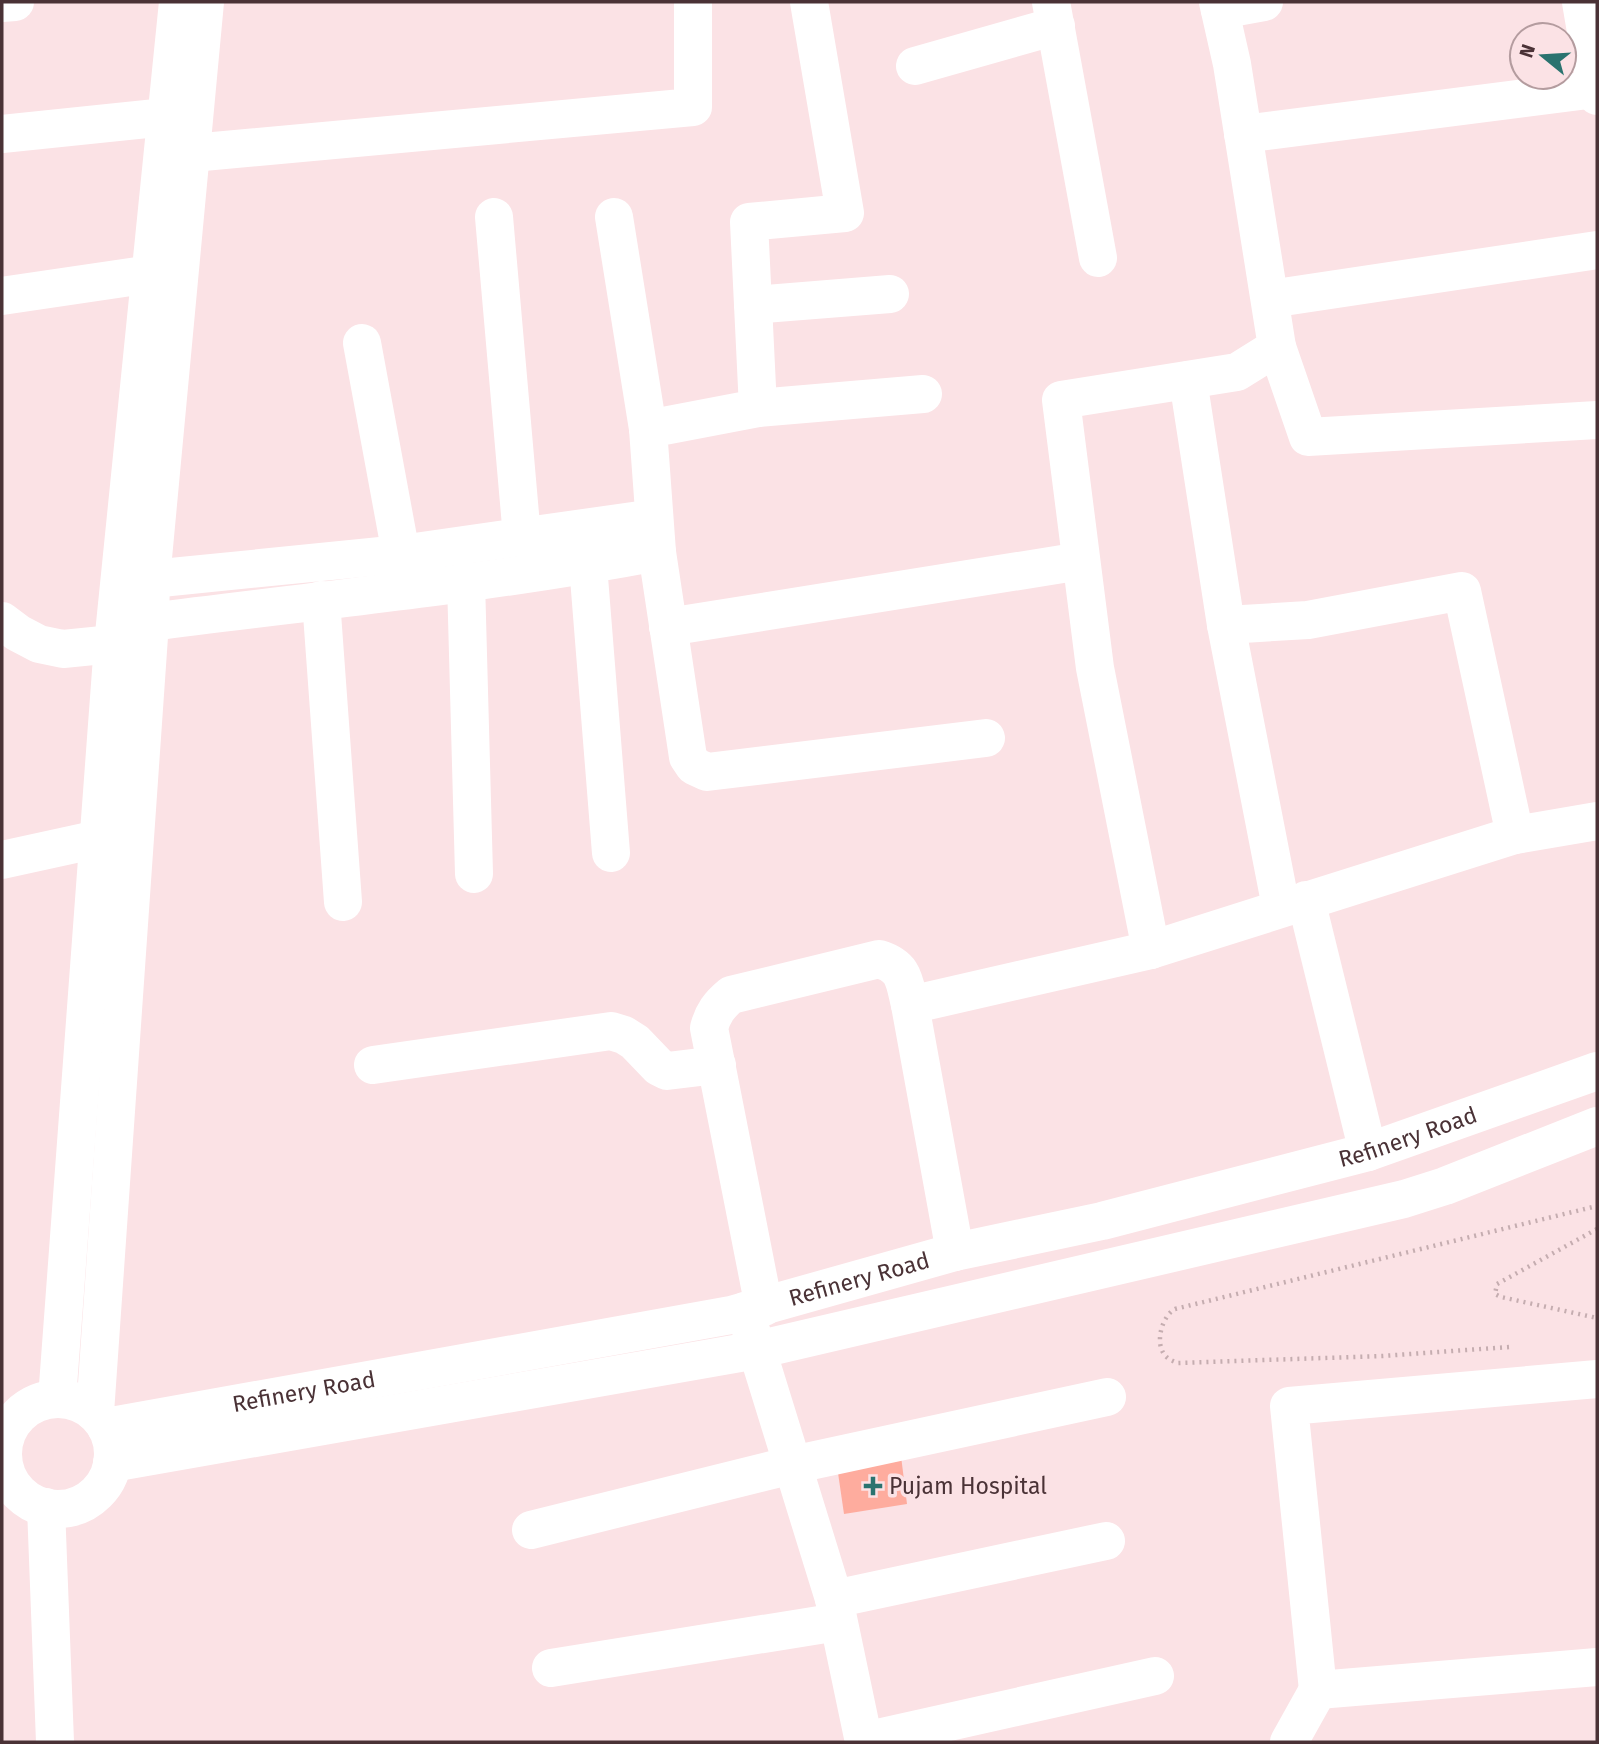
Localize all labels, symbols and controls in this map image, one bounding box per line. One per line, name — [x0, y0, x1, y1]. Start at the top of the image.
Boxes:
north arrow — [1508, 21, 1578, 91]
text: N — [1514, 41, 1540, 60]
street label: Refinery Road — [1335, 1101, 1481, 1173]
street label: Refinery Road — [786, 1246, 933, 1312]
street label: Refinery Road — [230, 1365, 378, 1418]
place label: Pujam Hospital — [889, 1472, 1047, 1500]
marker: Pujam Hospital — [863, 1476, 883, 1496]

